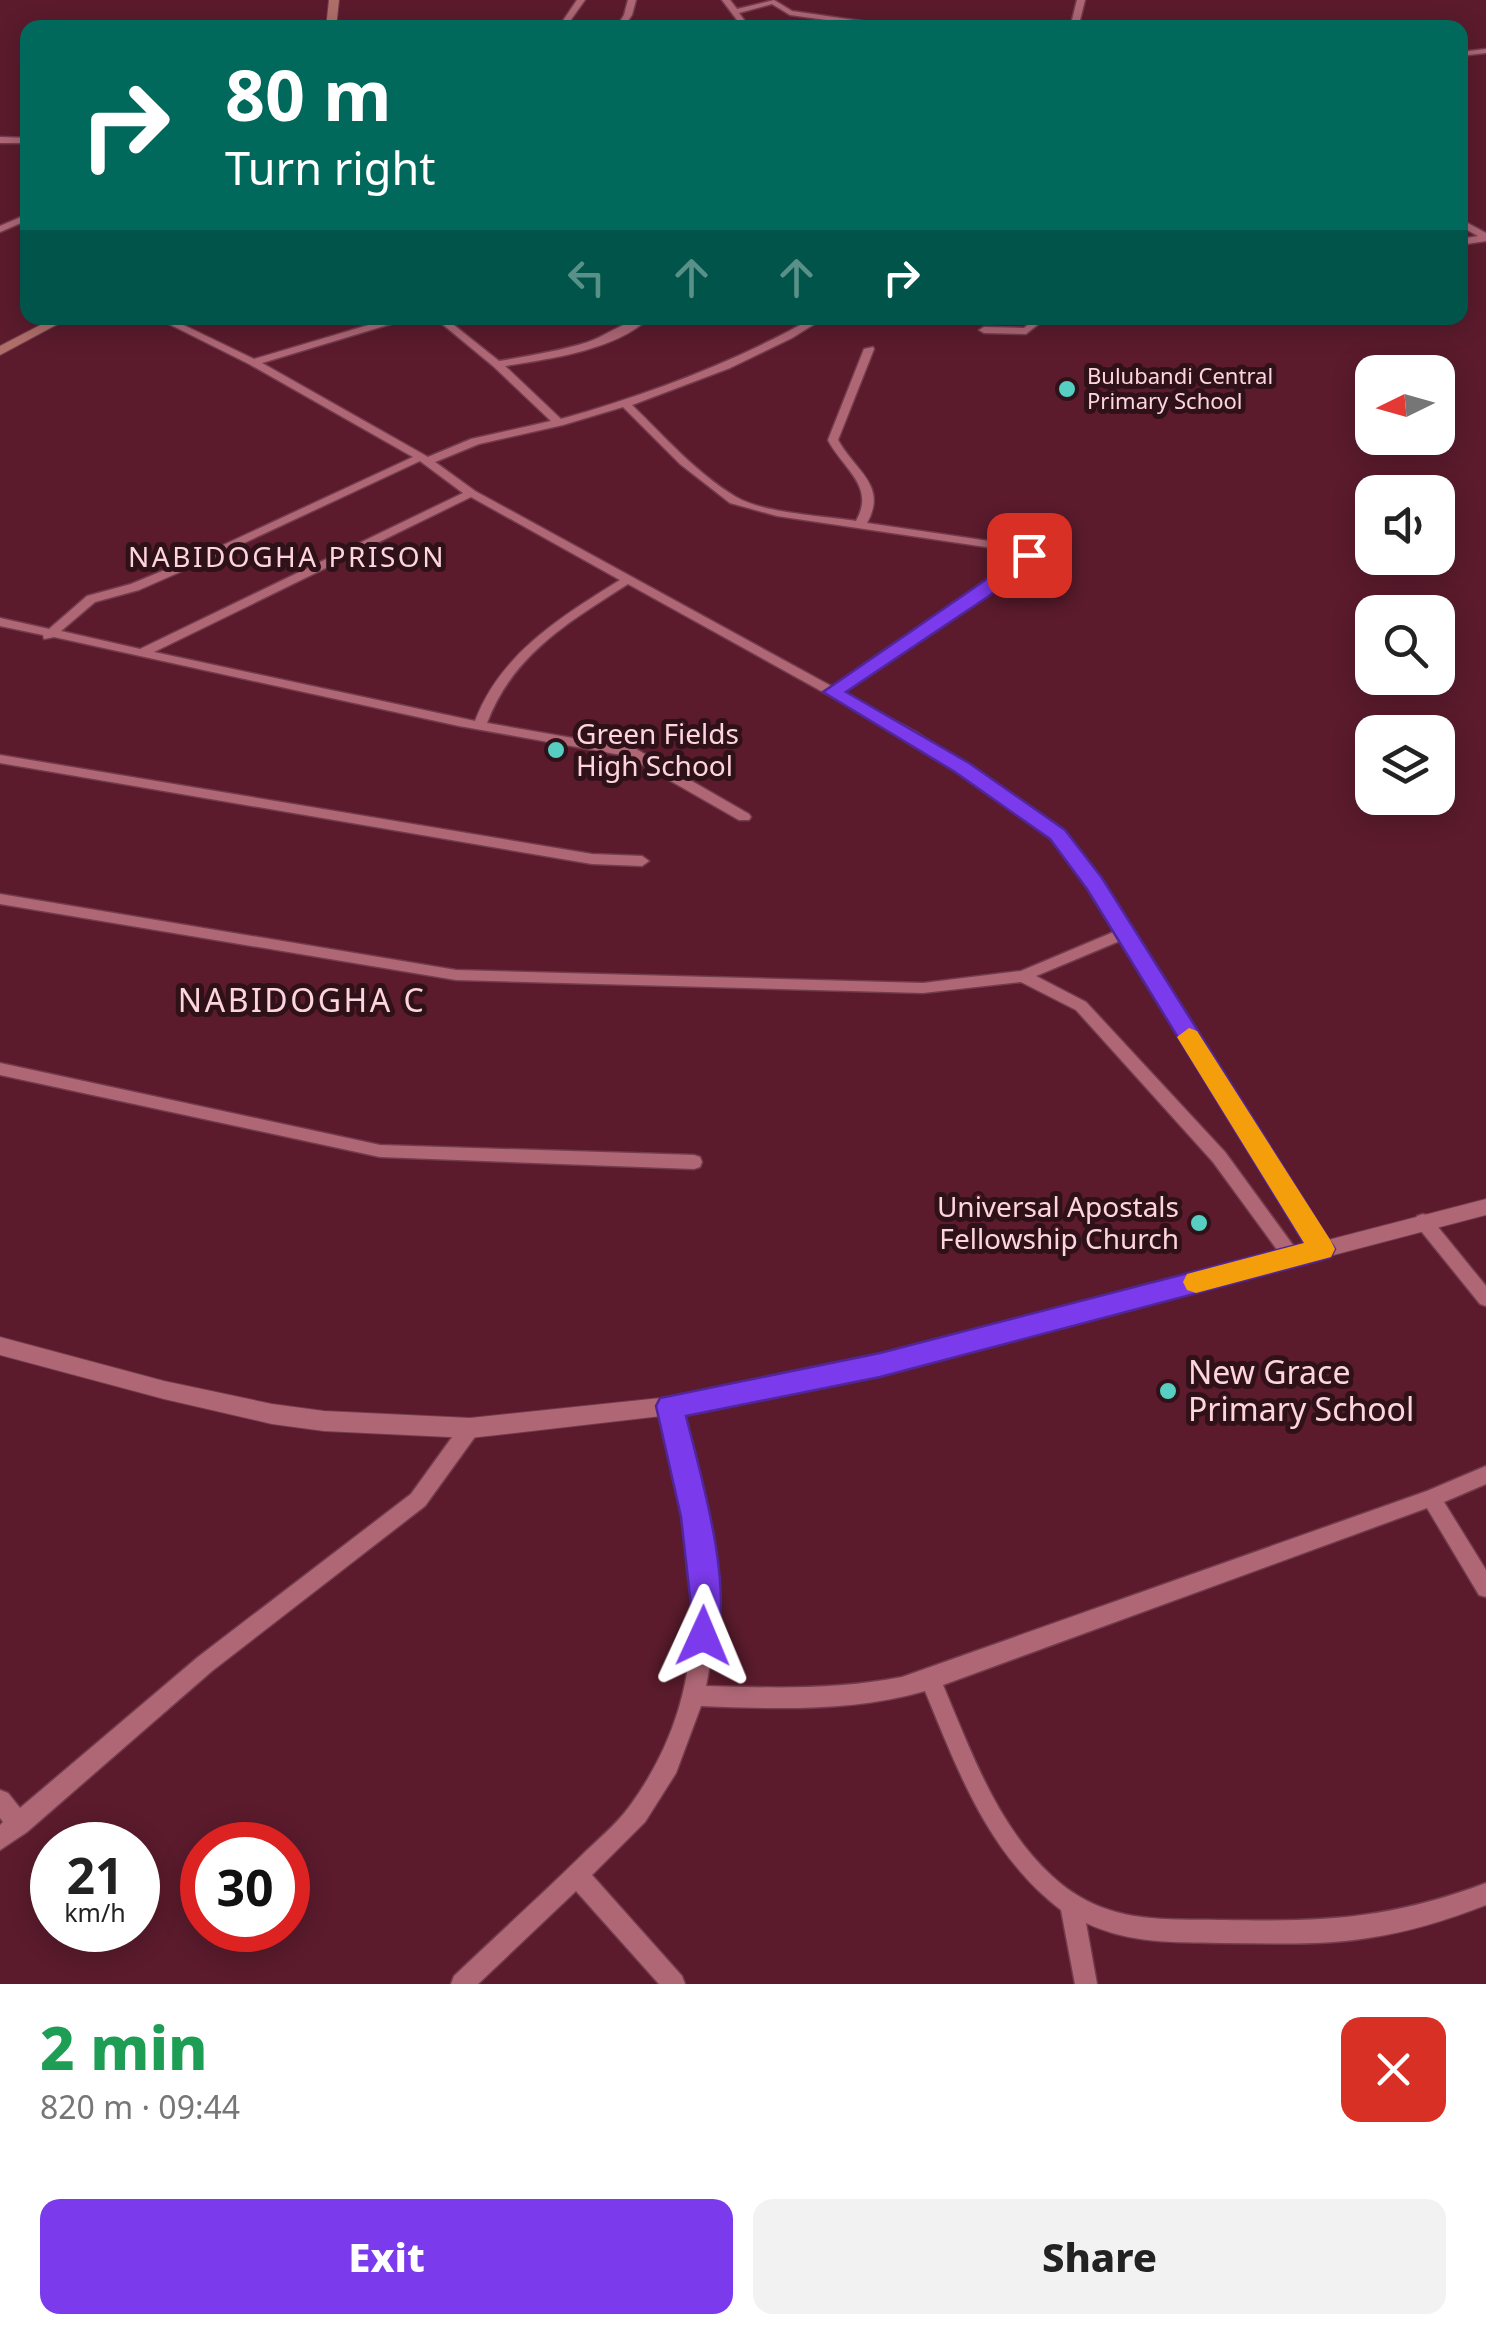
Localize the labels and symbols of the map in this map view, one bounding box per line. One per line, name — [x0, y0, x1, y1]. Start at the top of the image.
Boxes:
north arrow — [1355, 355, 1455, 455]
place label: Bulubandi Central Primary School — [1087, 360, 1273, 415]
marker: Bulubandi Central Primary School — [1056, 378, 1078, 400]
pin — [987, 513, 1072, 598]
district label: NABIDOGHA PRISON — [128, 537, 446, 575]
place label: Green Fields High School — [576, 714, 739, 784]
marker: Green Fields High School — [545, 739, 567, 761]
district label: NABIDOGHA C — [178, 978, 426, 1021]
place label: Universal Apostals Fellowship Church — [937, 1187, 1179, 1257]
marker: Universal Apostals Fellowship Church — [1188, 1212, 1210, 1234]
place label: New Grace Primary School — [1188, 1350, 1414, 1430]
marker: New Grace Primary School — [1157, 1380, 1179, 1402]
position arrow — [651, 1584, 755, 1688]
speed limit sign: 30 — [180, 1822, 310, 1952]

